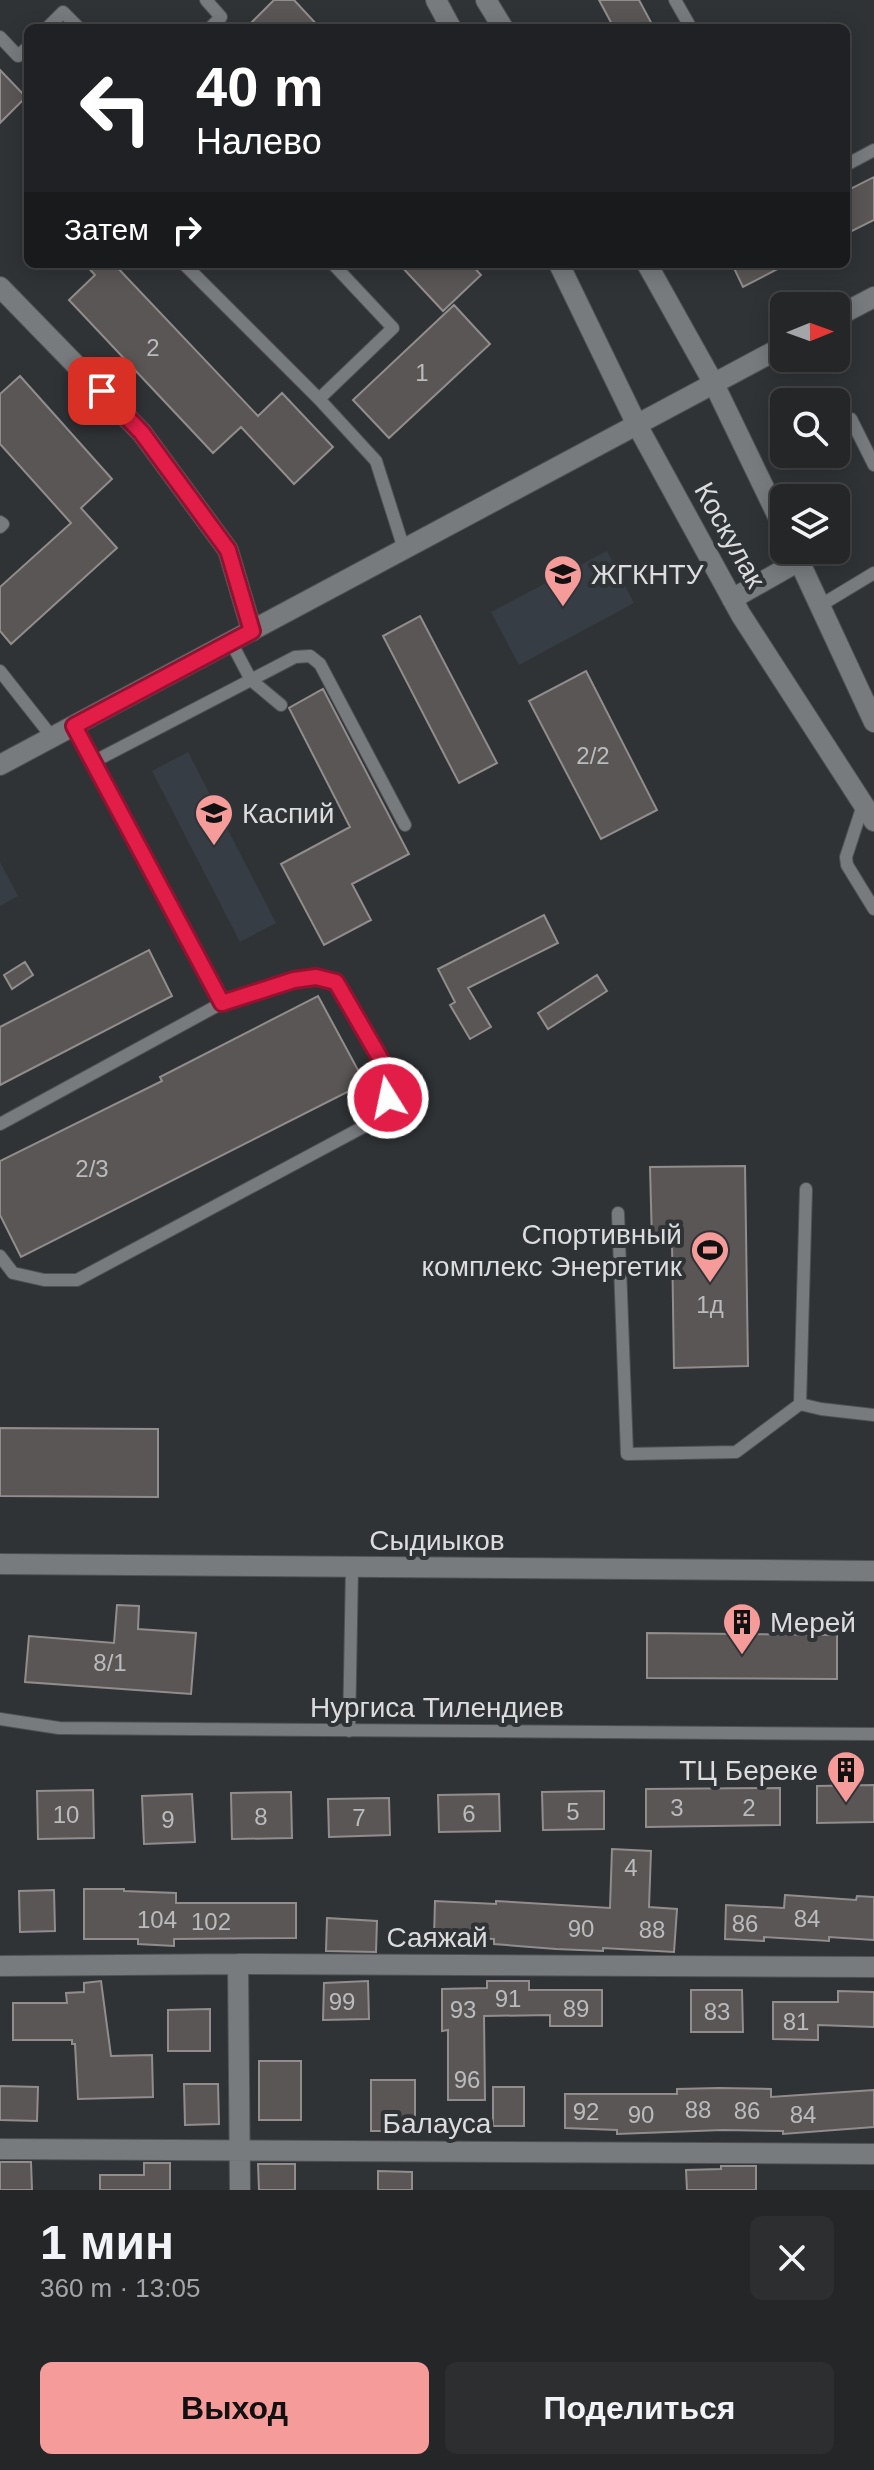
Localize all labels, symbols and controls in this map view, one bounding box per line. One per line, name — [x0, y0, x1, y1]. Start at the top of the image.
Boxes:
text: 40 m — [196, 55, 324, 118]
icon: left — [64, 56, 168, 160]
text: Налево — [196, 121, 322, 162]
icon: right — [165, 208, 209, 252]
text: Затем — [64, 213, 149, 246]
north arrow — [770, 292, 850, 372]
map controls — [770, 292, 850, 564]
house number: 2 — [146, 334, 160, 361]
pin — [68, 357, 136, 425]
house number: 1 — [415, 359, 429, 386]
icon: arrive — [80, 369, 124, 413]
button: search — [770, 388, 850, 468]
street label: Коскулак — [688, 477, 772, 594]
button: layers — [770, 484, 850, 564]
school or university icon: ЖГКНТУ — [542, 553, 584, 608]
place label: ЖГКНТУ — [591, 559, 704, 590]
house number: 2/2 — [576, 742, 610, 769]
school or university icon: Каспий — [193, 792, 235, 847]
place label: Каспий — [242, 798, 334, 829]
position arrow — [346, 1056, 430, 1140]
house number: 2/3 — [75, 1155, 109, 1182]
place label: Спортивный комплекс Энергетик — [422, 1219, 683, 1282]
sports icon: Спортивный комплекс Энергетик — [689, 1229, 731, 1284]
house number: 1д — [696, 1291, 724, 1318]
street label: Сыдиыков — [369, 1525, 505, 1556]
building icon: Мерей — [721, 1601, 763, 1656]
place label: Мерей — [770, 1607, 856, 1638]
house number: 8/1 — [93, 1649, 127, 1676]
street label: Нургиса Тилендиев — [310, 1692, 564, 1723]
building icon: ТЦ Береке — [825, 1749, 867, 1804]
place label: ТЦ Береке — [679, 1755, 818, 1786]
house number: 3 — [670, 1794, 684, 1821]
house number: 2 — [742, 1794, 756, 1821]
house number: 5 — [566, 1798, 580, 1825]
house number: 6 — [462, 1800, 476, 1827]
house number: 10 — [53, 1801, 79, 1828]
house number: 8 — [254, 1803, 268, 1830]
house number: 7 — [352, 1804, 366, 1831]
house number: 9 — [161, 1806, 175, 1833]
house number: 4 — [624, 1854, 638, 1881]
house number: 84 — [794, 1905, 820, 1932]
house number: 104 — [137, 1906, 177, 1933]
house number: 102 — [191, 1908, 231, 1935]
house number: 86 — [732, 1910, 758, 1937]
house number: 90 — [568, 1915, 594, 1942]
house number: 88 — [639, 1916, 665, 1943]
street label: Саяжай — [386, 1922, 488, 1953]
house number: 91 — [495, 1985, 521, 2012]
house number: 99 — [329, 1988, 355, 2015]
house number: 89 — [563, 1995, 589, 2022]
house number: 93 — [450, 1996, 476, 2023]
house number: 83 — [704, 1998, 730, 2025]
house number: 81 — [783, 2008, 809, 2035]
house number: 96 — [454, 2066, 480, 2093]
house number: 88 — [685, 2096, 711, 2123]
house number: 86 — [734, 2097, 760, 2124]
house number: 92 — [573, 2098, 599, 2125]
house number: 90 — [628, 2101, 654, 2128]
house number: 84 — [790, 2101, 816, 2128]
street label: Балауса — [383, 2108, 492, 2139]
text: 1 мин — [40, 2216, 174, 2269]
button: close — [750, 2216, 834, 2300]
text: 360 m · 13:05 — [40, 2273, 200, 2303]
button: Выход — [40, 2362, 429, 2454]
button: Поделиться — [445, 2362, 834, 2454]

